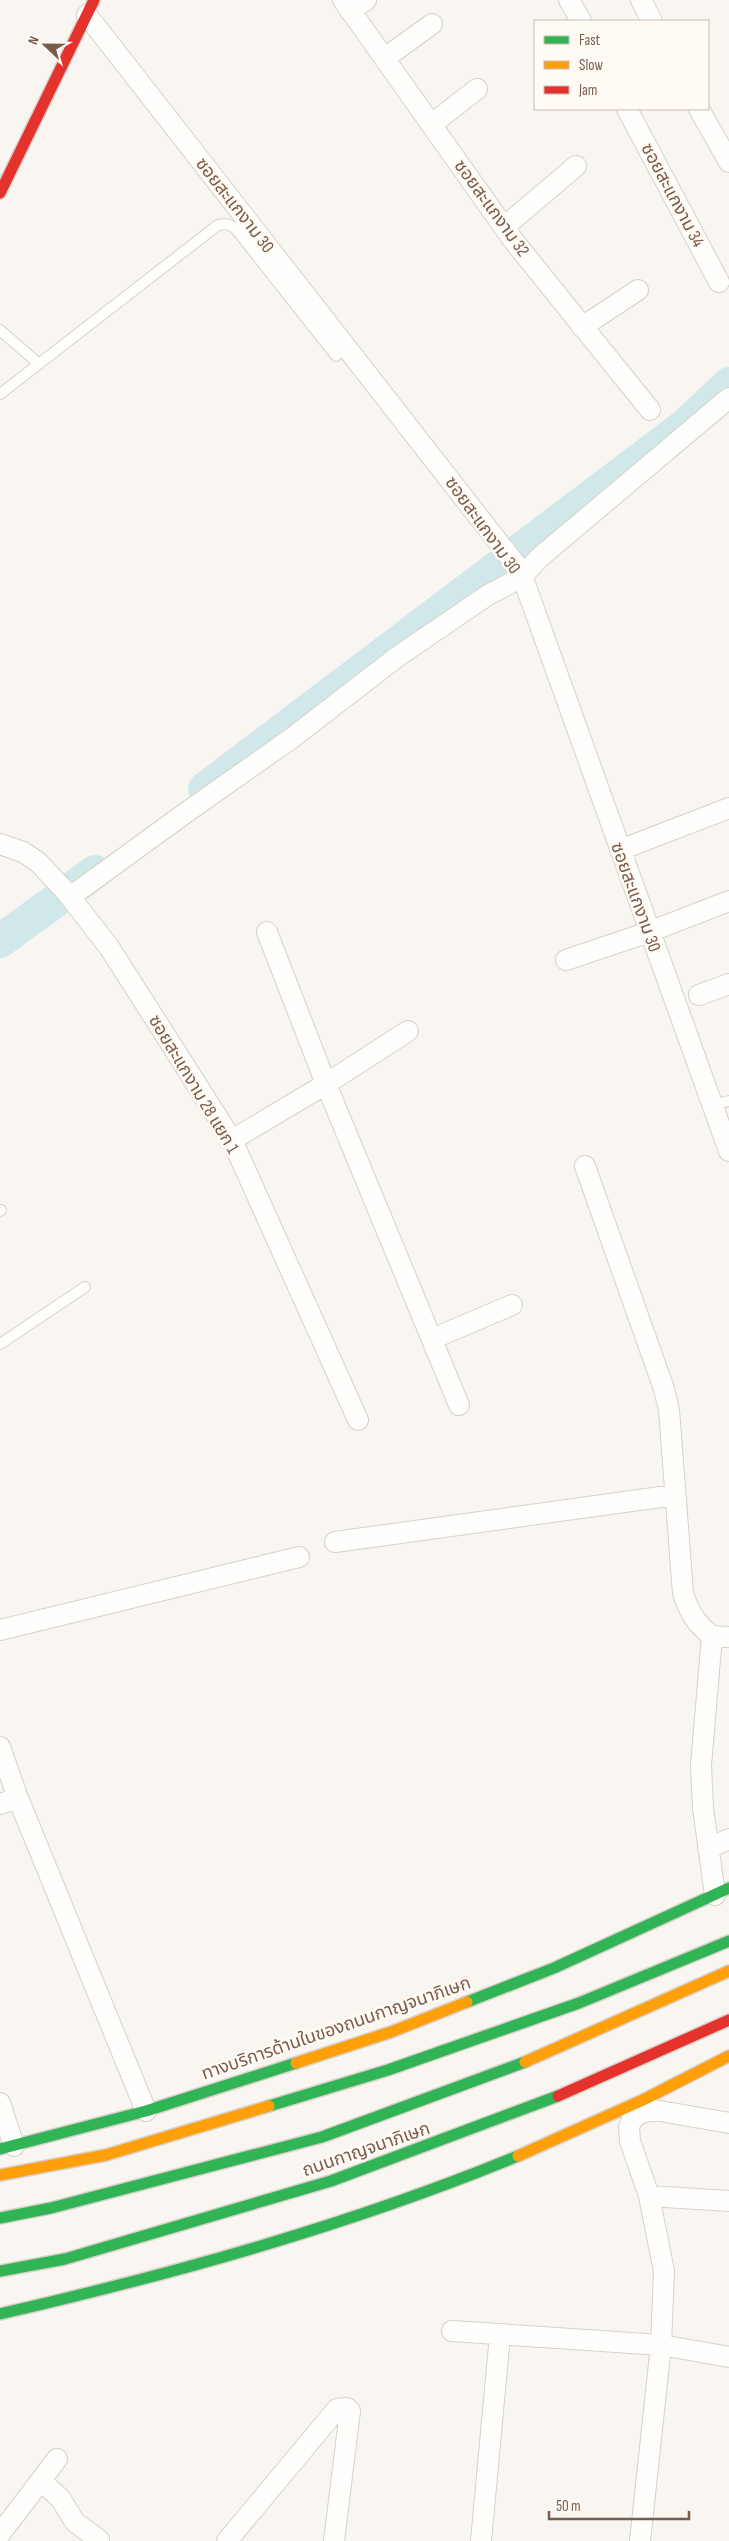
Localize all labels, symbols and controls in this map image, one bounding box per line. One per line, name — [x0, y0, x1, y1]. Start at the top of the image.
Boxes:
north arrow — [20, 20, 70, 70]
legend — [534, 20, 709, 110]
text: Fast — [579, 31, 601, 50]
text: N — [24, 34, 43, 47]
text: Slow — [579, 56, 603, 75]
text: Jam — [578, 81, 597, 100]
street label: ซอยสะแกงาม 34 — [636, 140, 709, 251]
street label: ซอยสะแกงาม 30 — [191, 154, 278, 257]
street label: ซอยสะแกงาม 32 — [450, 156, 534, 261]
street label: ซอยสะแกงาม 30 — [440, 473, 525, 578]
street label: ซอยสะแกงาม 30 — [606, 840, 665, 955]
street label: ซอยสะแกงาม 28 แยก 1 — [144, 1011, 244, 1158]
street label: ทางบริการด้านในของถนนกาญจนาภิเษก — [199, 1972, 474, 2085]
street label: ถนนกาญจนาภิเษก — [300, 2118, 433, 2181]
scale bar — [549, 2488, 689, 2520]
text: 50 m — [556, 2497, 581, 2516]

